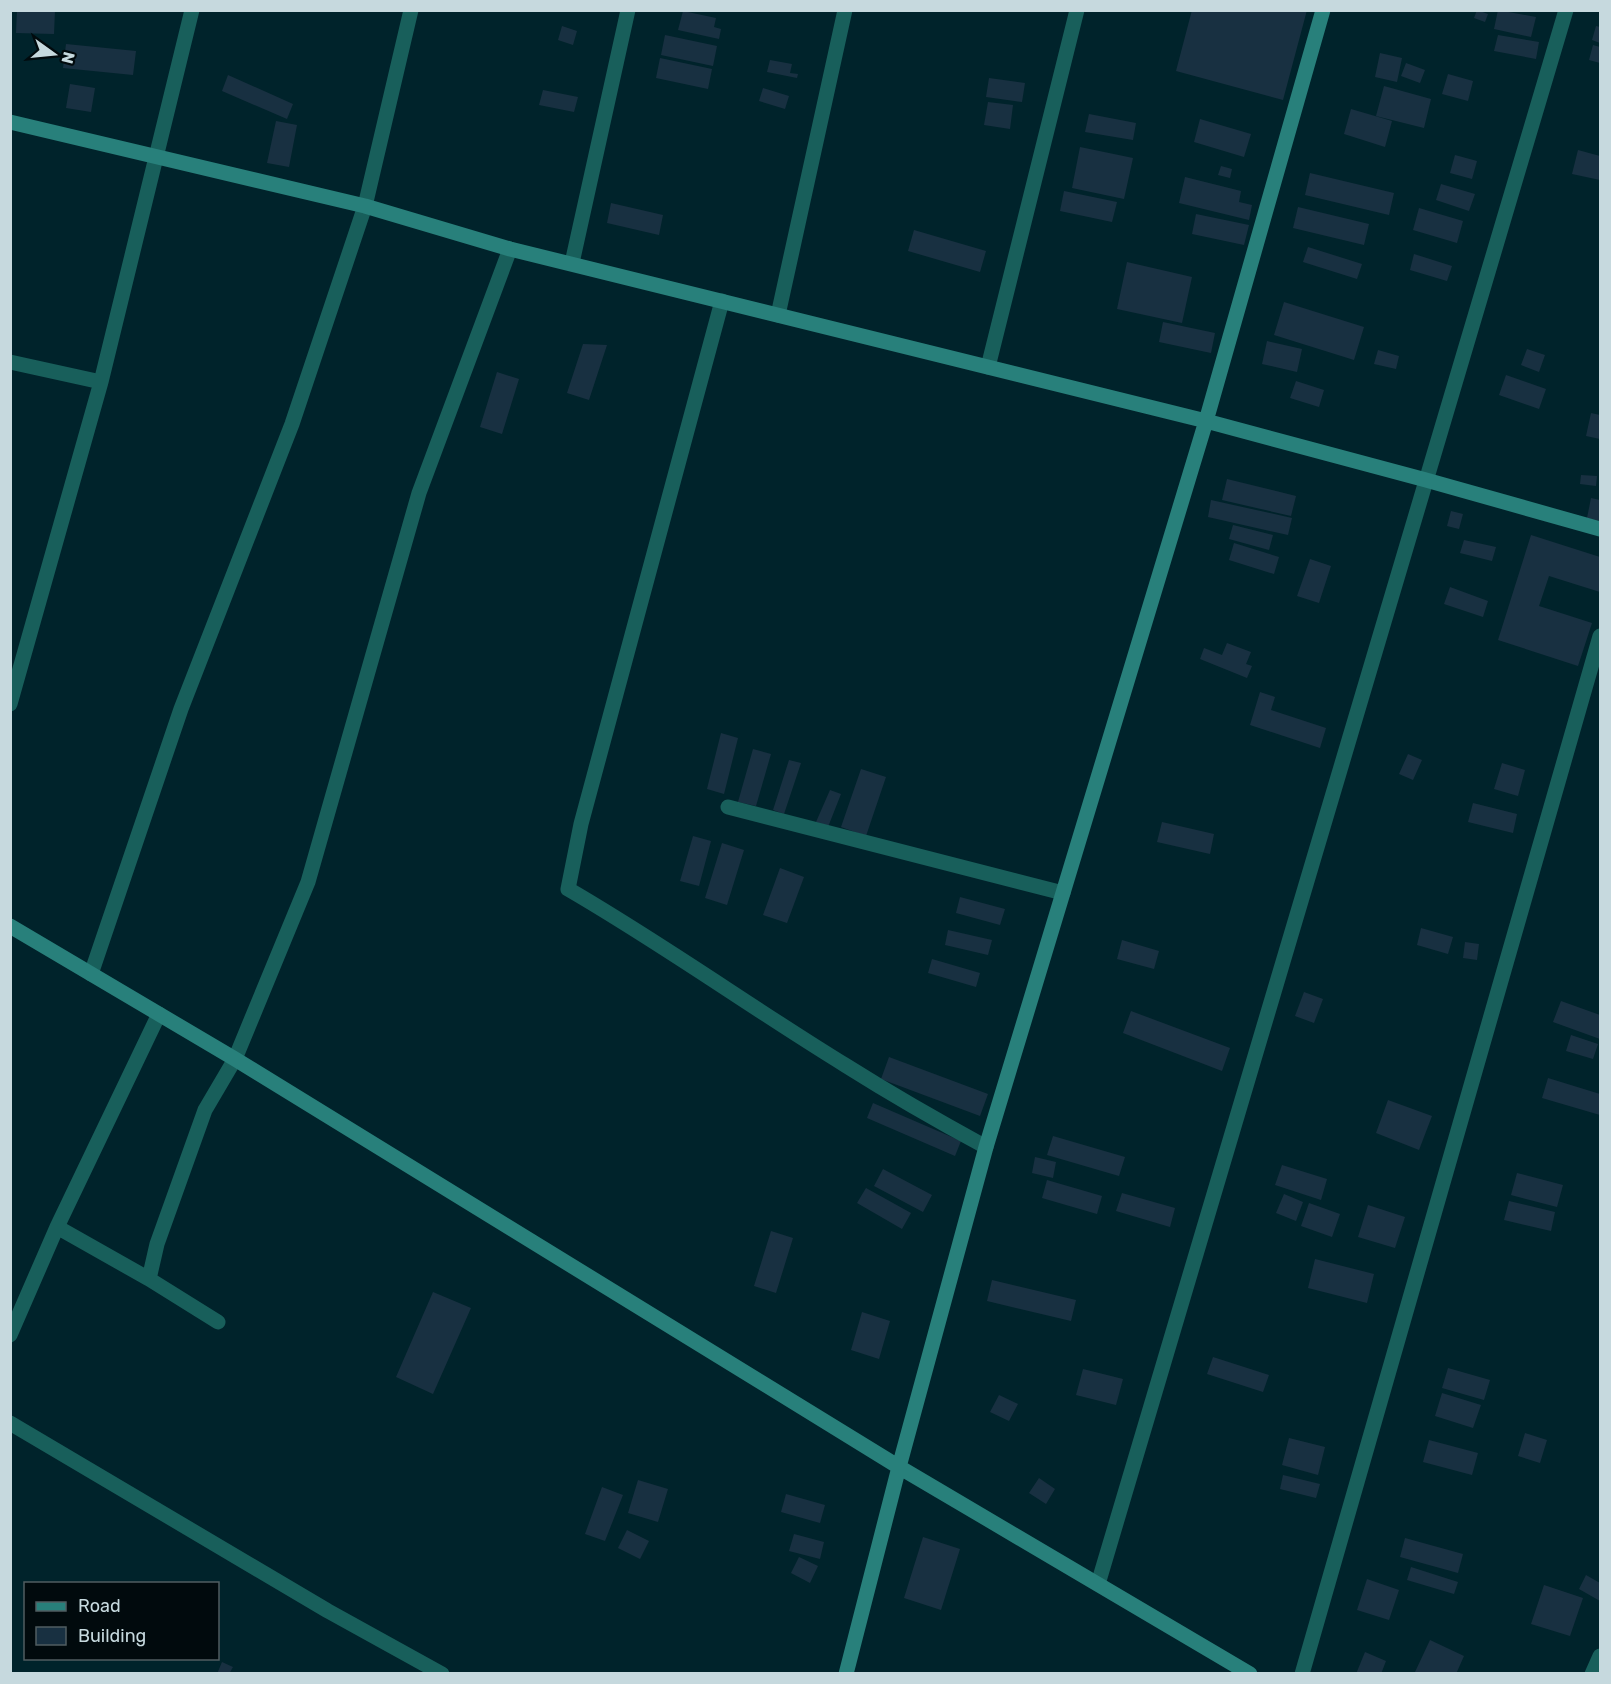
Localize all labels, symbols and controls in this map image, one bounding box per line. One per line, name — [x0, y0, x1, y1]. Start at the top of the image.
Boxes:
north arrow — [24, 24, 84, 84]
text: N — [57, 50, 79, 66]
legend — [24, 1582, 219, 1660]
text: Road — [78, 1595, 121, 1617]
text: Building — [78, 1625, 146, 1647]

